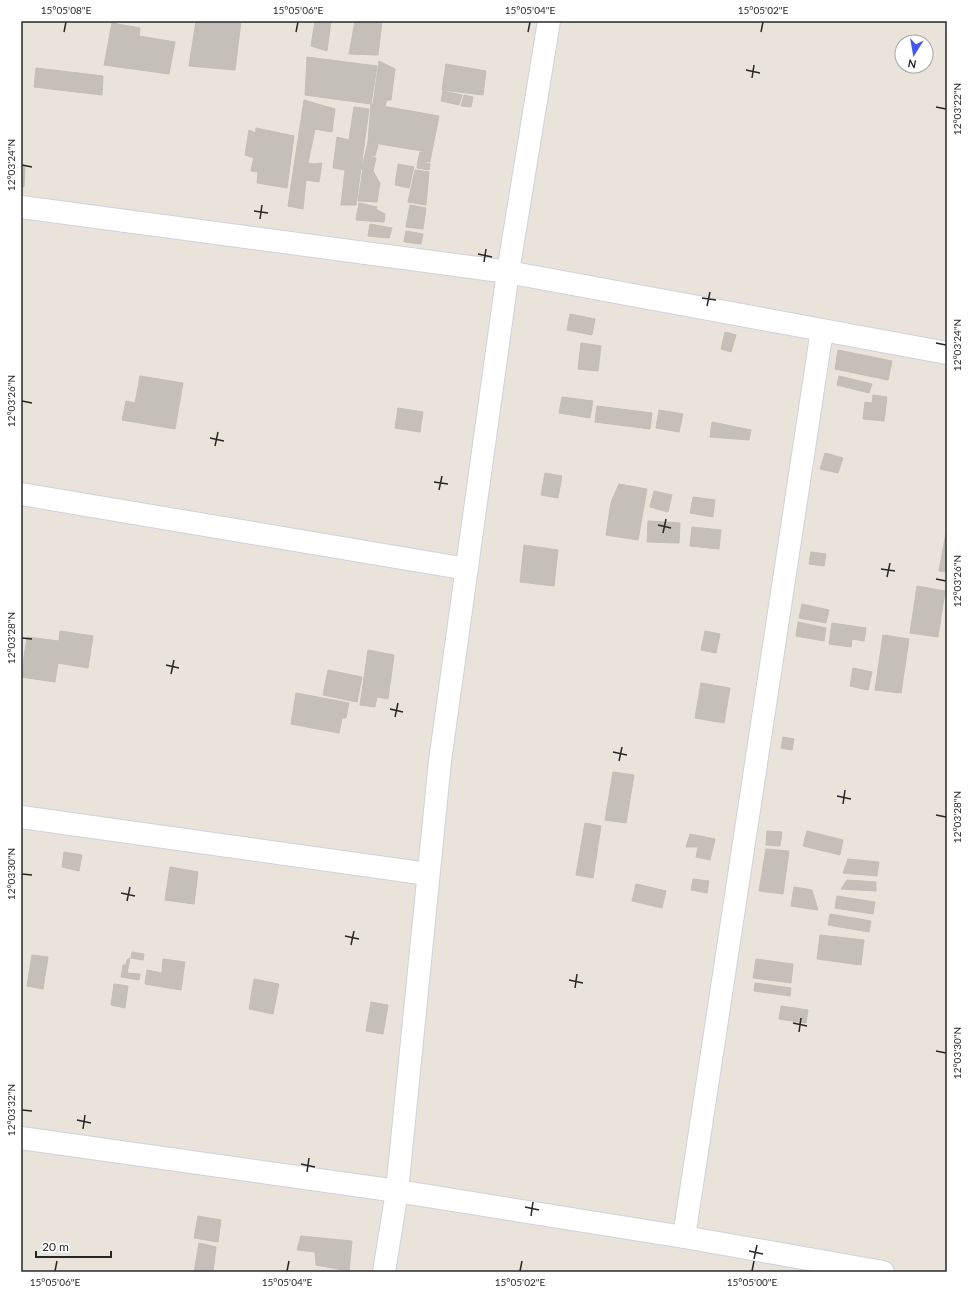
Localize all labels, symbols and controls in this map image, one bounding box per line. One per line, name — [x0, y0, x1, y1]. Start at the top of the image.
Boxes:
text: 15°05'08"E — [41, 4, 91, 16]
text: 15°05'06"E — [273, 4, 323, 16]
text: 15°05'04"E — [505, 4, 555, 16]
text: 15°05'02"E — [738, 4, 788, 16]
north arrow — [894, 34, 934, 74]
text: N — [907, 57, 917, 71]
text: 12°03'22"N — [951, 83, 963, 135]
text: 12°03'24"N — [5, 139, 17, 191]
text: 12°03'24"N — [951, 319, 963, 371]
text: 12°03'26"N — [5, 375, 17, 427]
text: 12°03'26"N — [951, 555, 963, 607]
text: 12°03'28"N — [5, 612, 17, 664]
text: 12°03'28"N — [951, 791, 963, 843]
text: 12°03'30"N — [5, 848, 17, 900]
text: 12°03'30"N — [951, 1027, 963, 1079]
text: 12°03'32"N — [5, 1084, 17, 1136]
scale bar — [36, 1233, 111, 1259]
text: 20 m — [42, 1239, 69, 1254]
text: 15°05'06"E — [30, 1276, 80, 1288]
text: 15°05'04"E — [262, 1276, 312, 1288]
text: 15°05'02"E — [495, 1276, 545, 1288]
text: 15°05'00"E — [727, 1276, 777, 1288]

